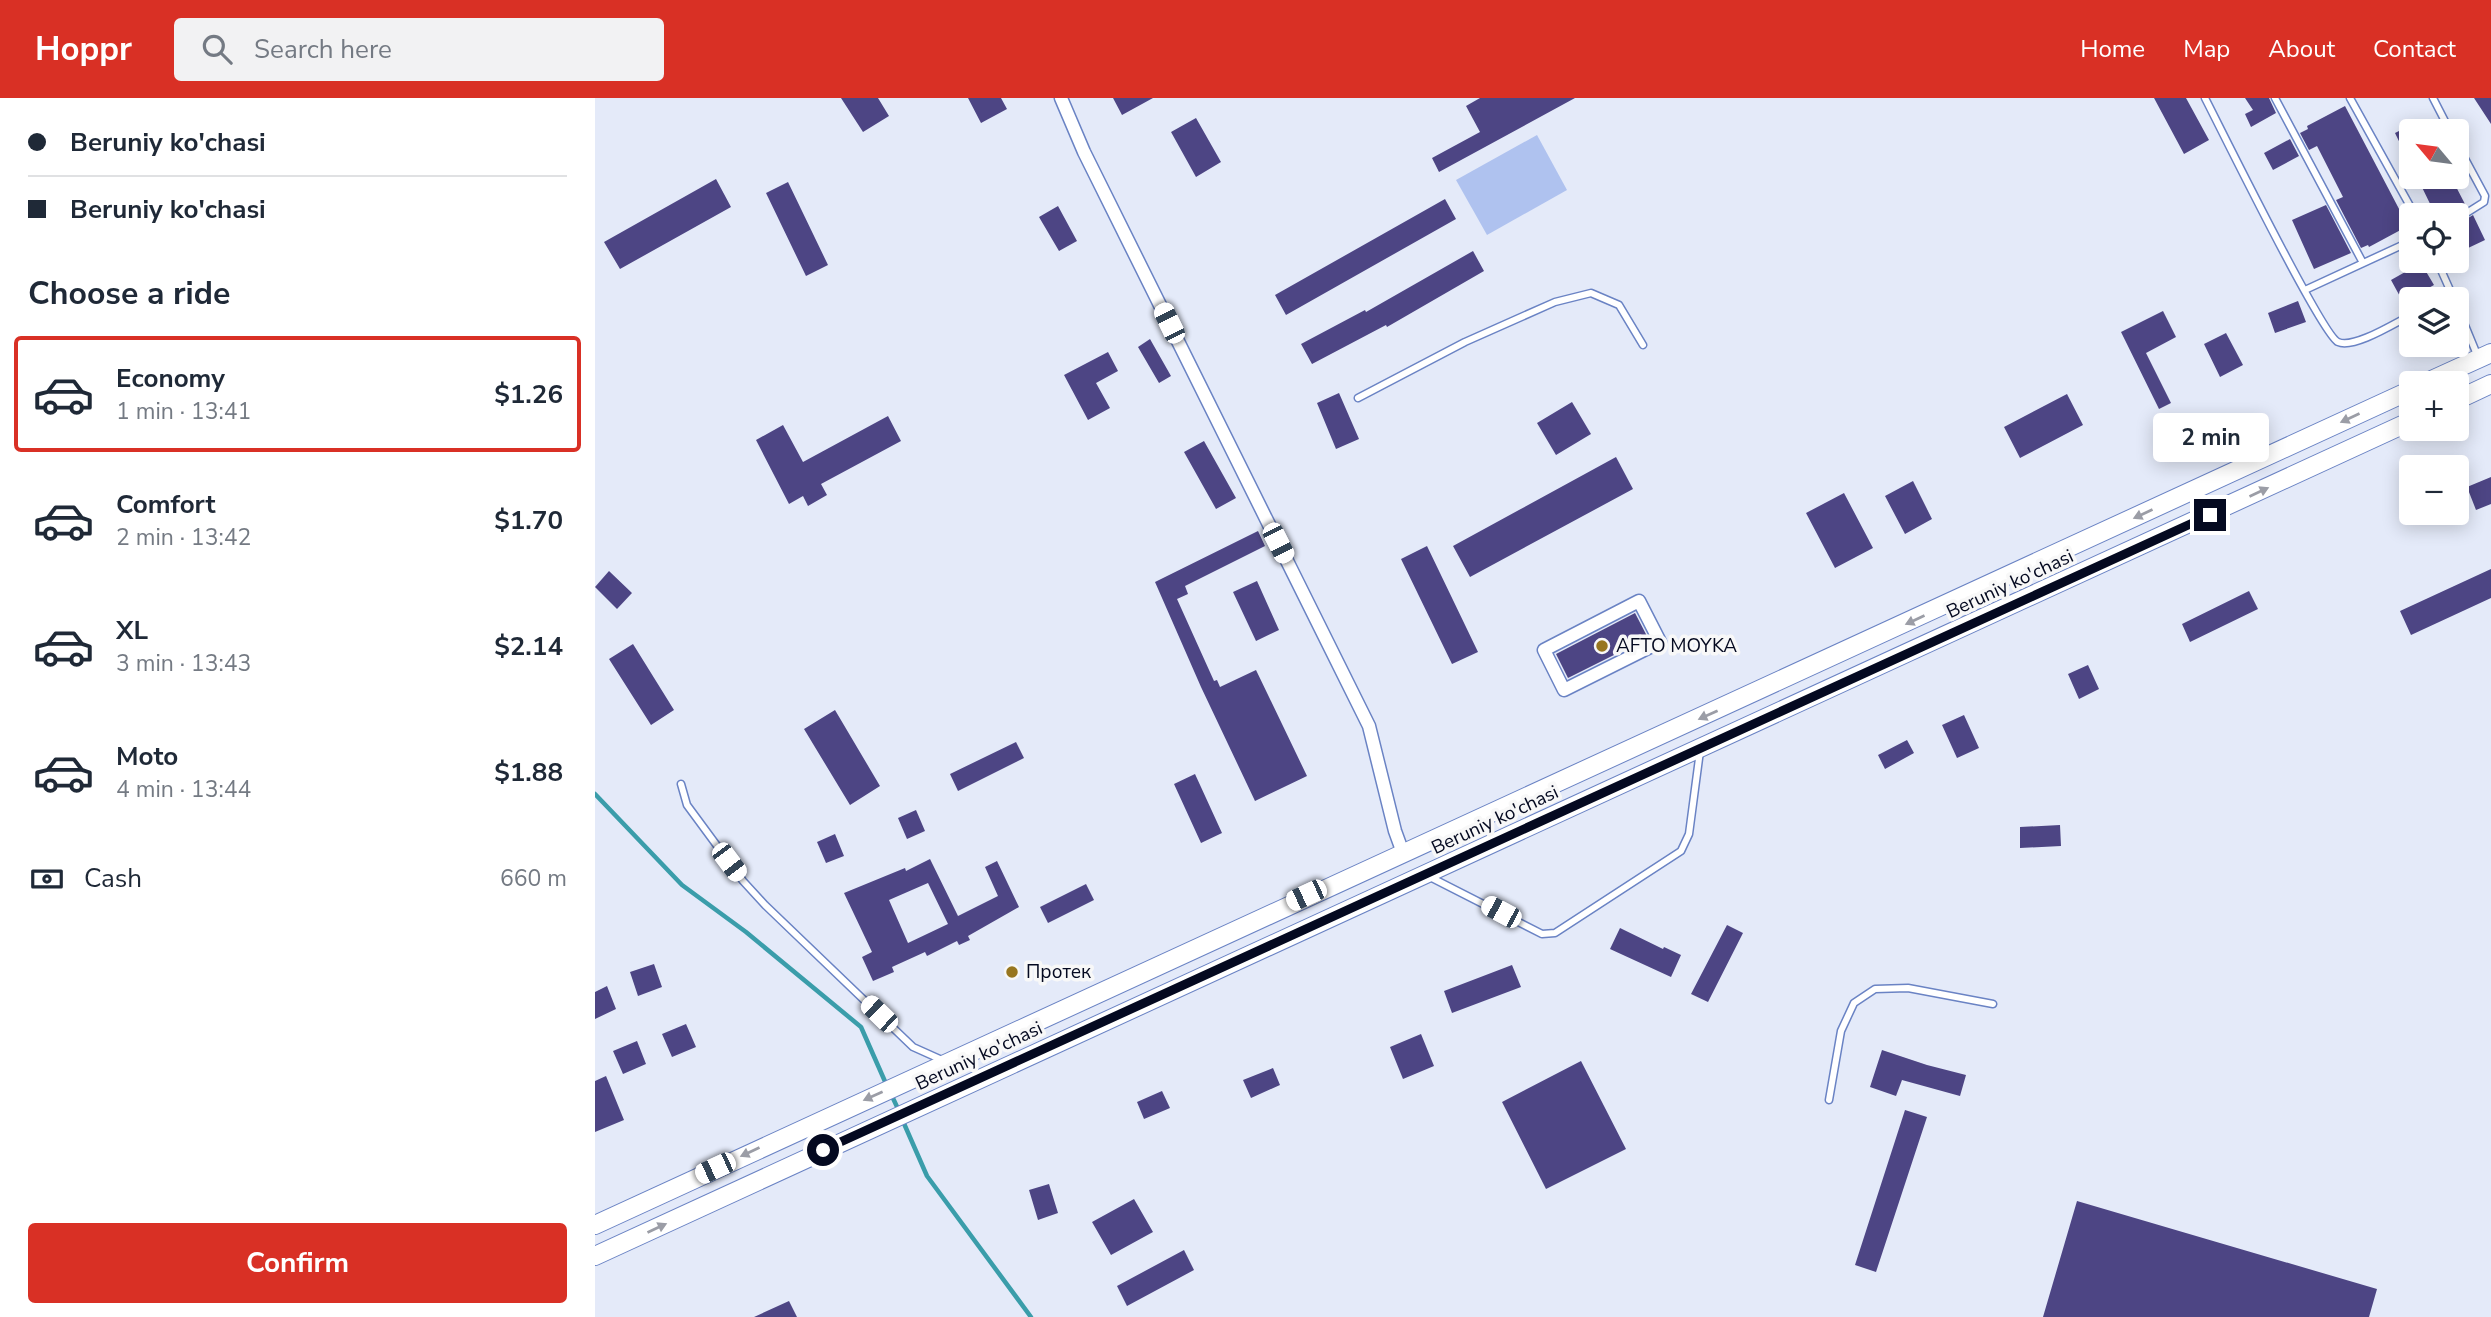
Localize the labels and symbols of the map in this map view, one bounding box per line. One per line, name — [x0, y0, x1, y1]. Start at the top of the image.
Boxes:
north arrow — [2399, 119, 2469, 189]
car — [1151, 300, 1188, 346]
one-way arrow — [2339, 413, 2360, 424]
callout: 2 min — [2152, 414, 2268, 462]
one-way arrow — [2249, 486, 2269, 498]
route end — [2194, 499, 2226, 531]
one-way arrow — [2133, 508, 2153, 520]
car — [1260, 520, 1297, 566]
street label: Beruniy ko'chasi — [1942, 543, 2078, 625]
one-way arrow — [1905, 614, 1925, 626]
place label: AFTO MOYKA — [1616, 633, 1737, 659]
marker: AFTO MOYKA — [1594, 638, 1610, 654]
one-way arrow — [1698, 709, 1718, 721]
street label: Beruniy ko'chasi — [1427, 779, 1563, 861]
car — [708, 839, 751, 885]
car — [1283, 877, 1330, 913]
car — [1478, 893, 1525, 931]
place label: Протек — [1026, 959, 1091, 985]
marker: Протек — [1004, 964, 1020, 980]
car — [857, 992, 902, 1036]
street label: Beruniy ko'chasi — [911, 1015, 1047, 1097]
one-way arrow — [863, 1091, 884, 1102]
route start — [807, 1134, 839, 1166]
one-way arrow — [740, 1146, 760, 1158]
car — [692, 1150, 739, 1186]
one-way arrow — [647, 1222, 667, 1233]

